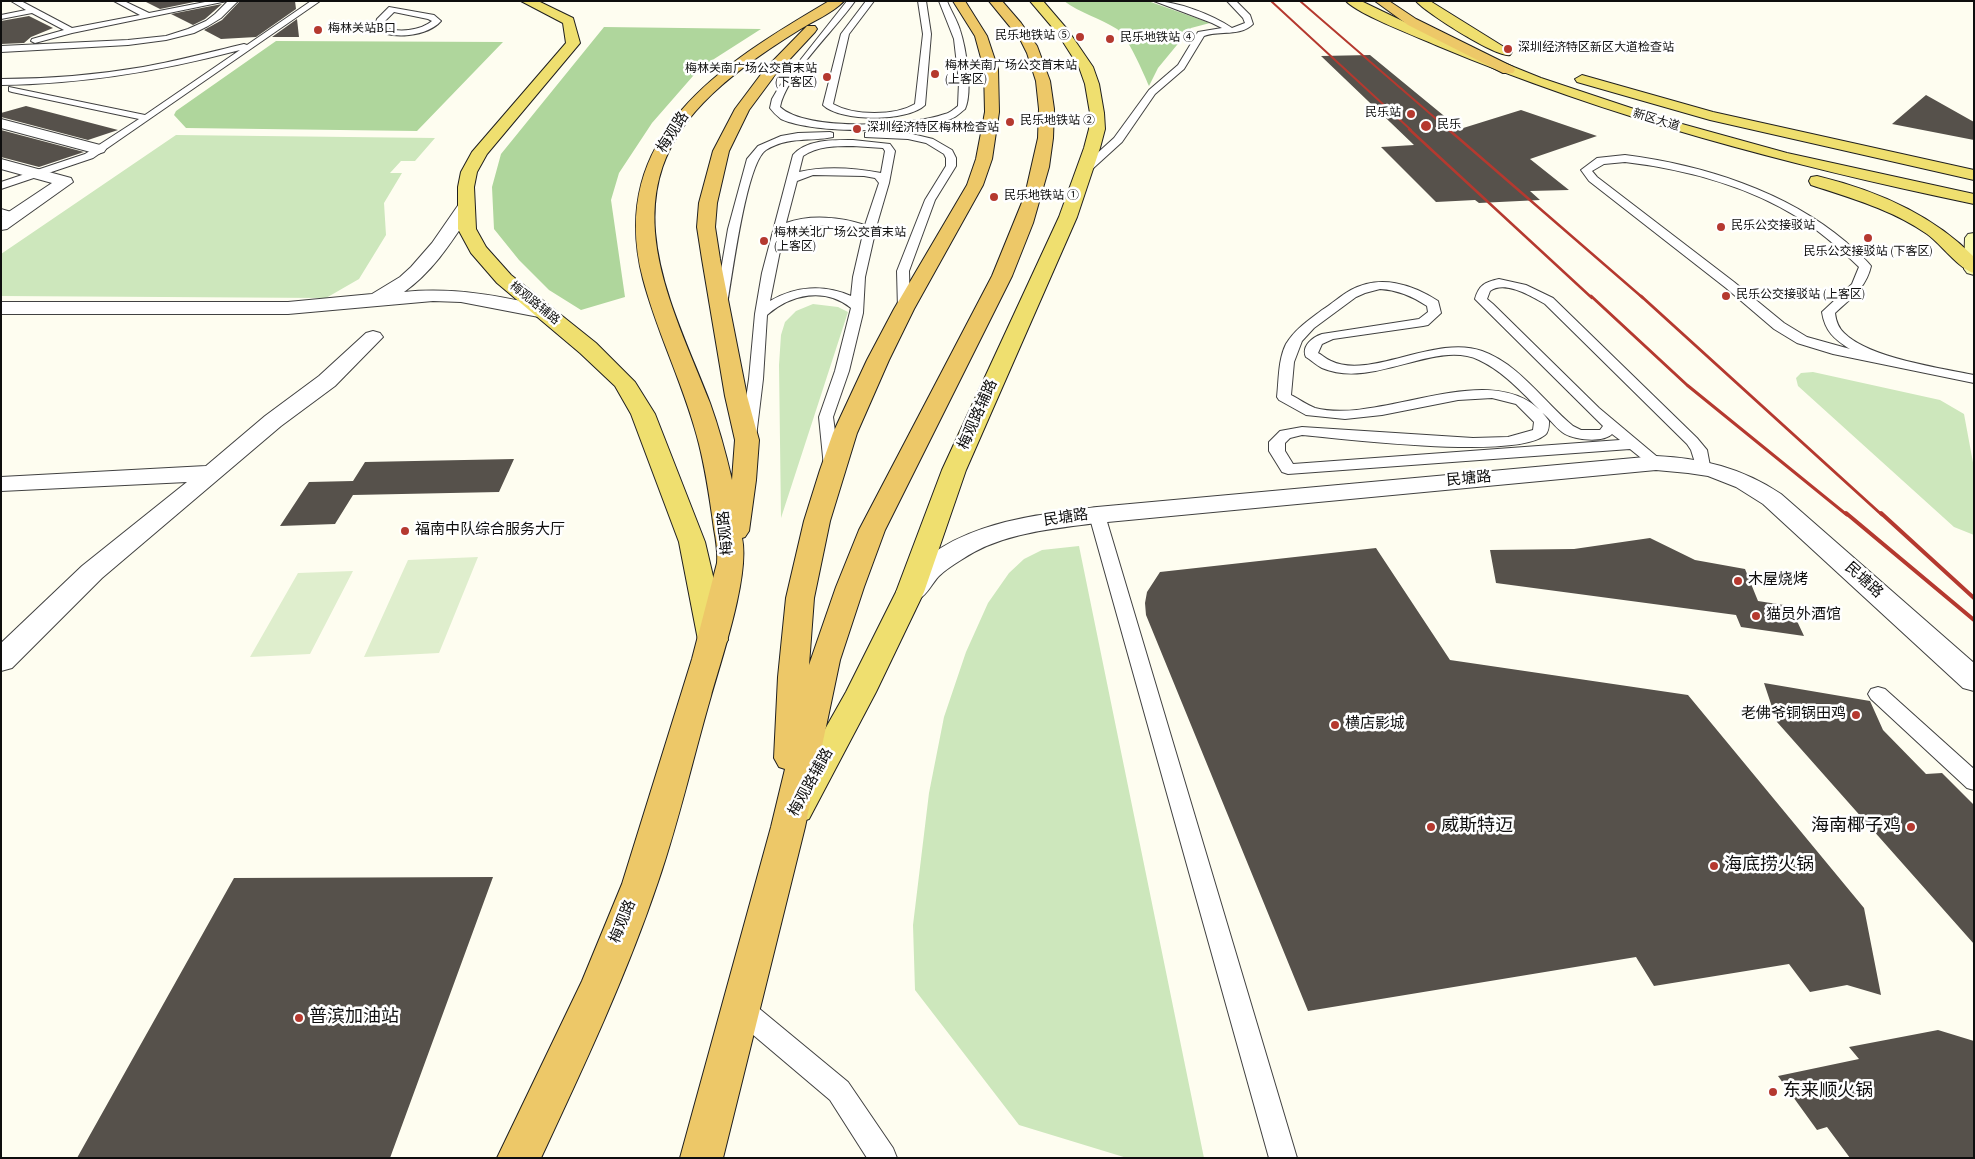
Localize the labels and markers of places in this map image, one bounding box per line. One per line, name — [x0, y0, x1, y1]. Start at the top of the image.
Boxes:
place label: 梅林关站B口 — [328, 23, 396, 37]
marker: 梅林关站B口 — [312, 24, 324, 36]
place label: 民乐地铁站 ⑤ — [995, 30, 1070, 44]
marker: 民乐地铁站 ⑤ — [1074, 31, 1086, 43]
place label: 民乐地铁站 ④ — [1120, 32, 1195, 46]
marker: 民乐地铁站 ④ — [1104, 33, 1116, 45]
place label: 深圳经济特区新区大道检查站 — [1518, 42, 1674, 56]
marker: 深圳经济特区新区大道检查站 — [1502, 43, 1514, 55]
place label: 梅林关南广场公交首末站 (上客区) — [945, 60, 1077, 88]
place label: 梅林关南广场公交首末站 (下客区) — [685, 63, 817, 91]
marker: 梅林关南广场公交首末站 (上客区) — [929, 68, 941, 80]
marker: 梅林关南广场公交首末站 (下客区) — [821, 71, 833, 83]
place label: 民乐站 — [1365, 107, 1401, 121]
marker: 民乐站 — [1405, 108, 1417, 120]
place label: 民乐地铁站 ② — [1020, 115, 1095, 129]
marker: 民乐地铁站 ② — [1004, 116, 1016, 128]
marker: 民乐 — [1419, 119, 1433, 133]
place label: 民乐 — [1437, 119, 1461, 133]
place label: 深圳经济特区梅林检查站 — [867, 122, 999, 136]
marker: 深圳经济特区梅林检查站 — [851, 123, 863, 135]
place label: 民乐地铁站 ① — [1004, 190, 1079, 204]
marker: 民乐地铁站 ① — [988, 191, 1000, 203]
place label: 民乐公交接驳站 — [1731, 220, 1815, 234]
marker: 民乐公交接驳站 — [1715, 221, 1727, 233]
place label: 梅林关北广场公交首末站 (上客区) — [774, 227, 906, 255]
marker: 民乐公交接驳站 (下客区) — [1862, 232, 1874, 244]
marker: 梅林关北广场公交首末站 (上客区) — [758, 235, 770, 247]
place label: 民乐公交接驳站 (下客区) — [1804, 246, 1932, 260]
place label: 民乐公交接驳站 (上客区) — [1736, 289, 1865, 303]
marker: 民乐公交接驳站 (上客区) — [1720, 290, 1732, 302]
place label: 福南中队综合服务大厅 — [415, 522, 565, 540]
marker: 福南中队综合服务大厅 — [399, 525, 411, 537]
place label: 木屋烧烤 — [1748, 572, 1808, 590]
marker: 木屋烧烤 — [1732, 575, 1744, 587]
place label: 猫员外酒馆 — [1766, 607, 1841, 625]
marker: 猫员外酒馆 — [1750, 610, 1762, 622]
place label: 老佛爷铜锅田鸡 — [1741, 706, 1846, 724]
marker: 老佛爷铜锅田鸡 — [1850, 709, 1862, 721]
place label: 横店影城 — [1345, 716, 1405, 734]
marker: 横店影城 — [1329, 719, 1341, 731]
place label: 威斯特迈 — [1441, 816, 1513, 838]
place label: 海南椰子鸡 — [1811, 816, 1901, 838]
marker: 威斯特迈 — [1425, 821, 1437, 833]
marker: 海南椰子鸡 — [1905, 821, 1917, 833]
place label: 海底捞火锅 — [1724, 855, 1814, 877]
marker: 海底捞火锅 — [1708, 860, 1720, 872]
place label: 普滨加油站 — [309, 1007, 399, 1029]
marker: 普滨加油站 — [293, 1012, 305, 1024]
place label: 东来顺火锅 — [1783, 1081, 1873, 1103]
marker: 东来顺火锅 — [1767, 1086, 1779, 1098]

